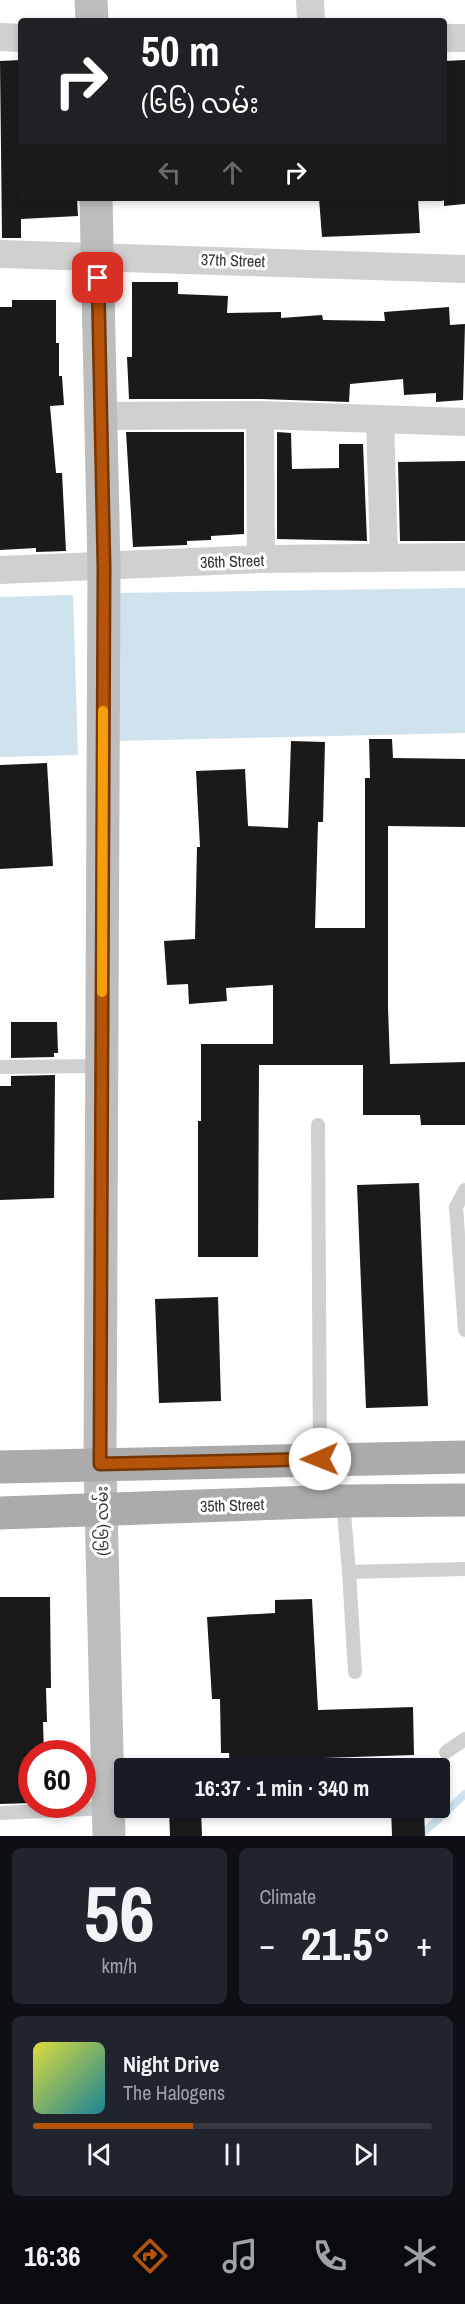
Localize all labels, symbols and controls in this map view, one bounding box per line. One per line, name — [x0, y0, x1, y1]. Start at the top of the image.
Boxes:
text: 50 m — [141, 23, 220, 79]
icon: right — [42, 42, 120, 120]
text: (၆၆) လမ်း — [141, 85, 259, 121]
icon: left — [153, 156, 186, 189]
icon: ahead — [216, 156, 249, 189]
icon: right — [279, 156, 312, 189]
street label: 37th Street — [201, 248, 266, 272]
pin — [72, 252, 123, 303]
icon: arrive — [81, 261, 114, 294]
street label: 36th Street — [200, 549, 265, 573]
position arrow — [288, 1427, 352, 1491]
street label: (၆၆) လမ်း — [90, 1486, 114, 1556]
street label: 35th Street — [200, 1493, 265, 1517]
speed limit sign: 60 — [18, 1740, 96, 1818]
text: 16:37 · 1 min · 340 m — [195, 1773, 369, 1803]
text: 56 — [84, 1860, 155, 1965]
text: Climate — [260, 1883, 316, 1910]
text: 21.5° — [301, 1913, 391, 1974]
text: − — [260, 1922, 275, 1966]
text: + — [416, 1922, 432, 1966]
text: km/h — [101, 1952, 137, 1979]
text: Night Drive — [123, 2049, 219, 2079]
text: The Halogens — [123, 2079, 225, 2106]
icon: previous — [83, 2138, 116, 2171]
icon: pause — [216, 2138, 249, 2171]
icon: next — [349, 2138, 382, 2171]
icon: directions — [129, 2235, 171, 2277]
icon: music — [219, 2235, 261, 2277]
icon: phone — [309, 2235, 351, 2277]
icon: climate — [399, 2235, 441, 2277]
text: 16:36 — [24, 2238, 81, 2274]

